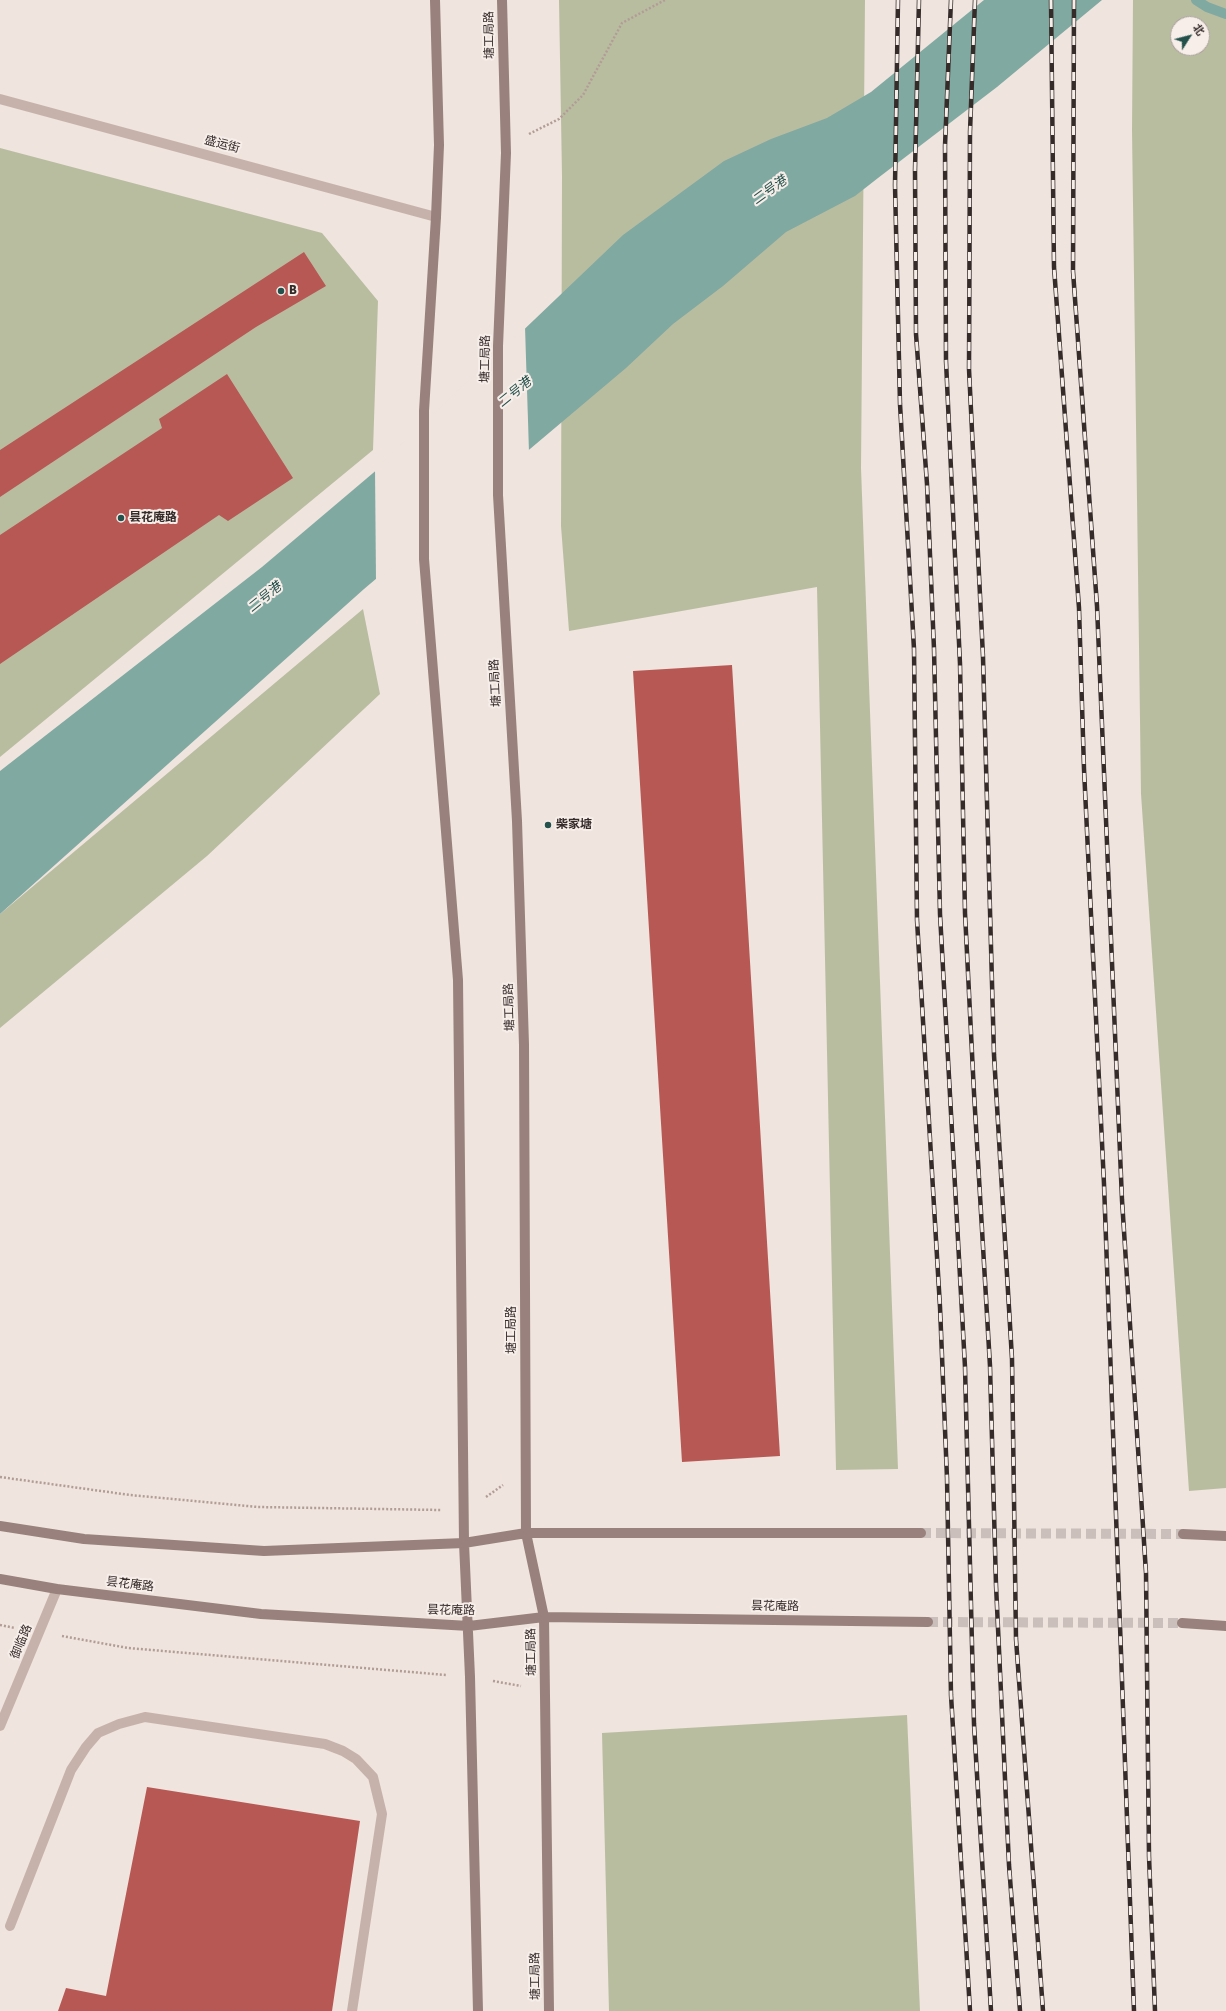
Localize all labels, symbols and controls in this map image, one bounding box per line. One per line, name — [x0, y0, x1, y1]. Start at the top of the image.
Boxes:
street label: 塘工局路 — [482, 11, 498, 59]
north arrow — [1170, 16, 1210, 56]
text: 北 — [1189, 20, 1209, 39]
street label: 盛运街 — [203, 133, 241, 157]
water label: 二号港 — [750, 173, 790, 209]
place label: B — [289, 284, 297, 298]
marker: B — [276, 286, 286, 296]
street label: 塘工局路 — [478, 335, 494, 383]
water label: 二号港 — [495, 375, 535, 411]
place label: 昙花庵路 — [129, 511, 177, 525]
marker: 昙花庵路 — [116, 513, 126, 523]
water label: 二号港 — [245, 580, 285, 616]
street label: 塘工局路 — [488, 659, 504, 707]
place label: 柴家塘 — [556, 818, 592, 832]
marker: 柴家塘 — [543, 820, 553, 830]
street label: 塘工局路 — [502, 983, 518, 1031]
street label: 塘工局路 — [505, 1306, 519, 1354]
street label: 昙花庵路 — [105, 1575, 155, 1595]
street label: 昙花庵路 — [751, 1599, 799, 1615]
street label: 昙花庵路 — [427, 1603, 475, 1619]
street label: 御临路 — [8, 1623, 36, 1661]
street label: 塘工局路 — [524, 1628, 540, 1676]
street label: 塘工局路 — [528, 1952, 544, 2000]

